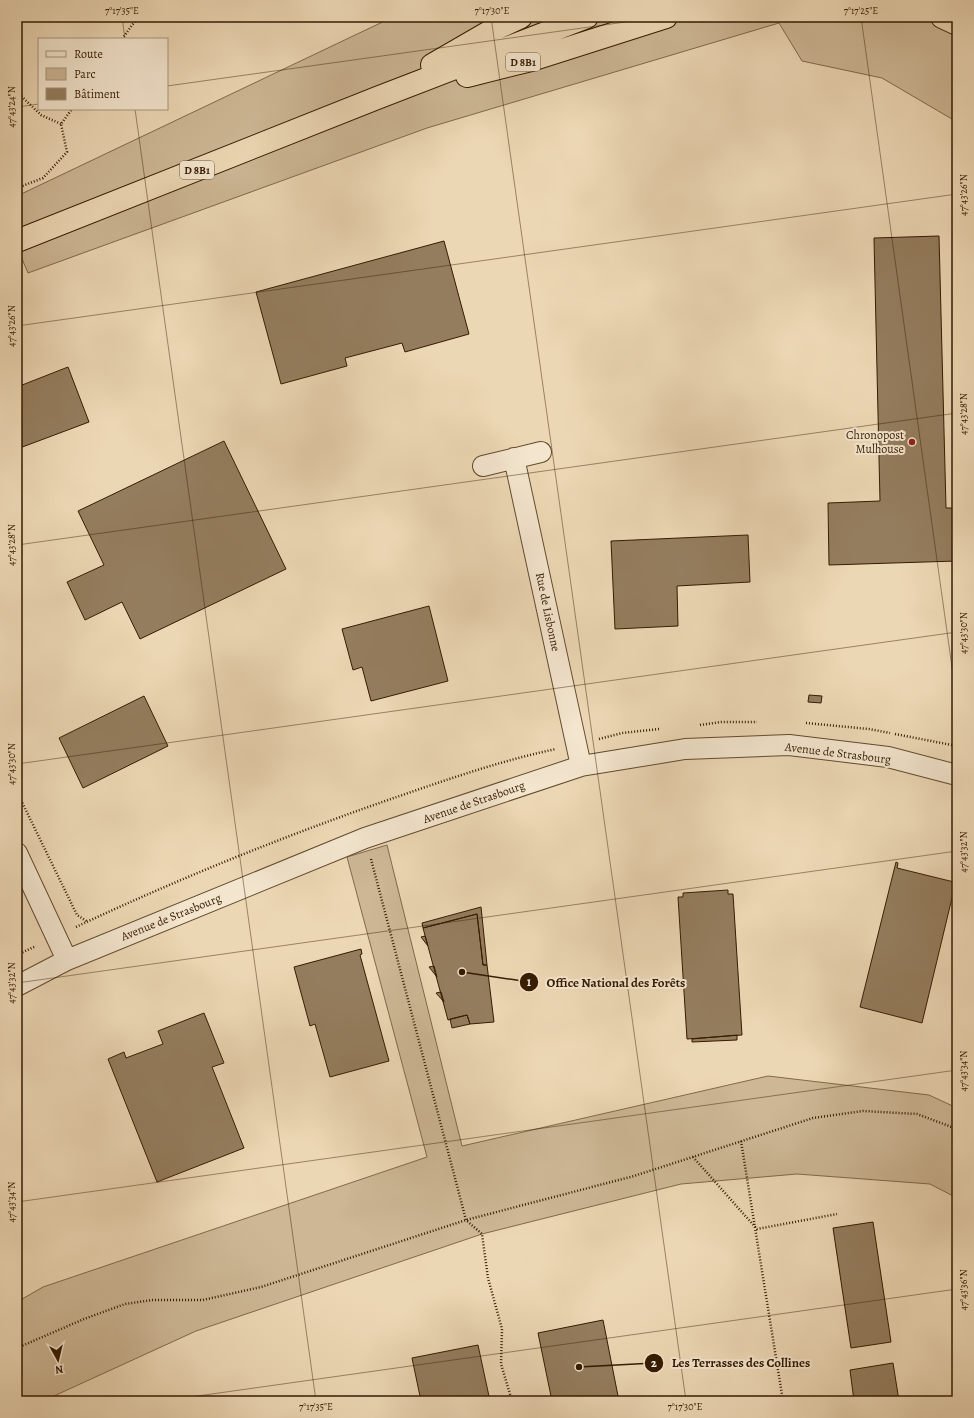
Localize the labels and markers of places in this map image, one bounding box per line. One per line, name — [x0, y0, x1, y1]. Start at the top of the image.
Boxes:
place label: Chronopost Mulhouse — [846, 427, 904, 457]
marker: Chronopost Mulhouse — [907, 437, 917, 447]
callout: Office National des Forêts — [519, 970, 694, 995]
callout: Les Terrasses des Collines — [644, 1350, 818, 1375]

